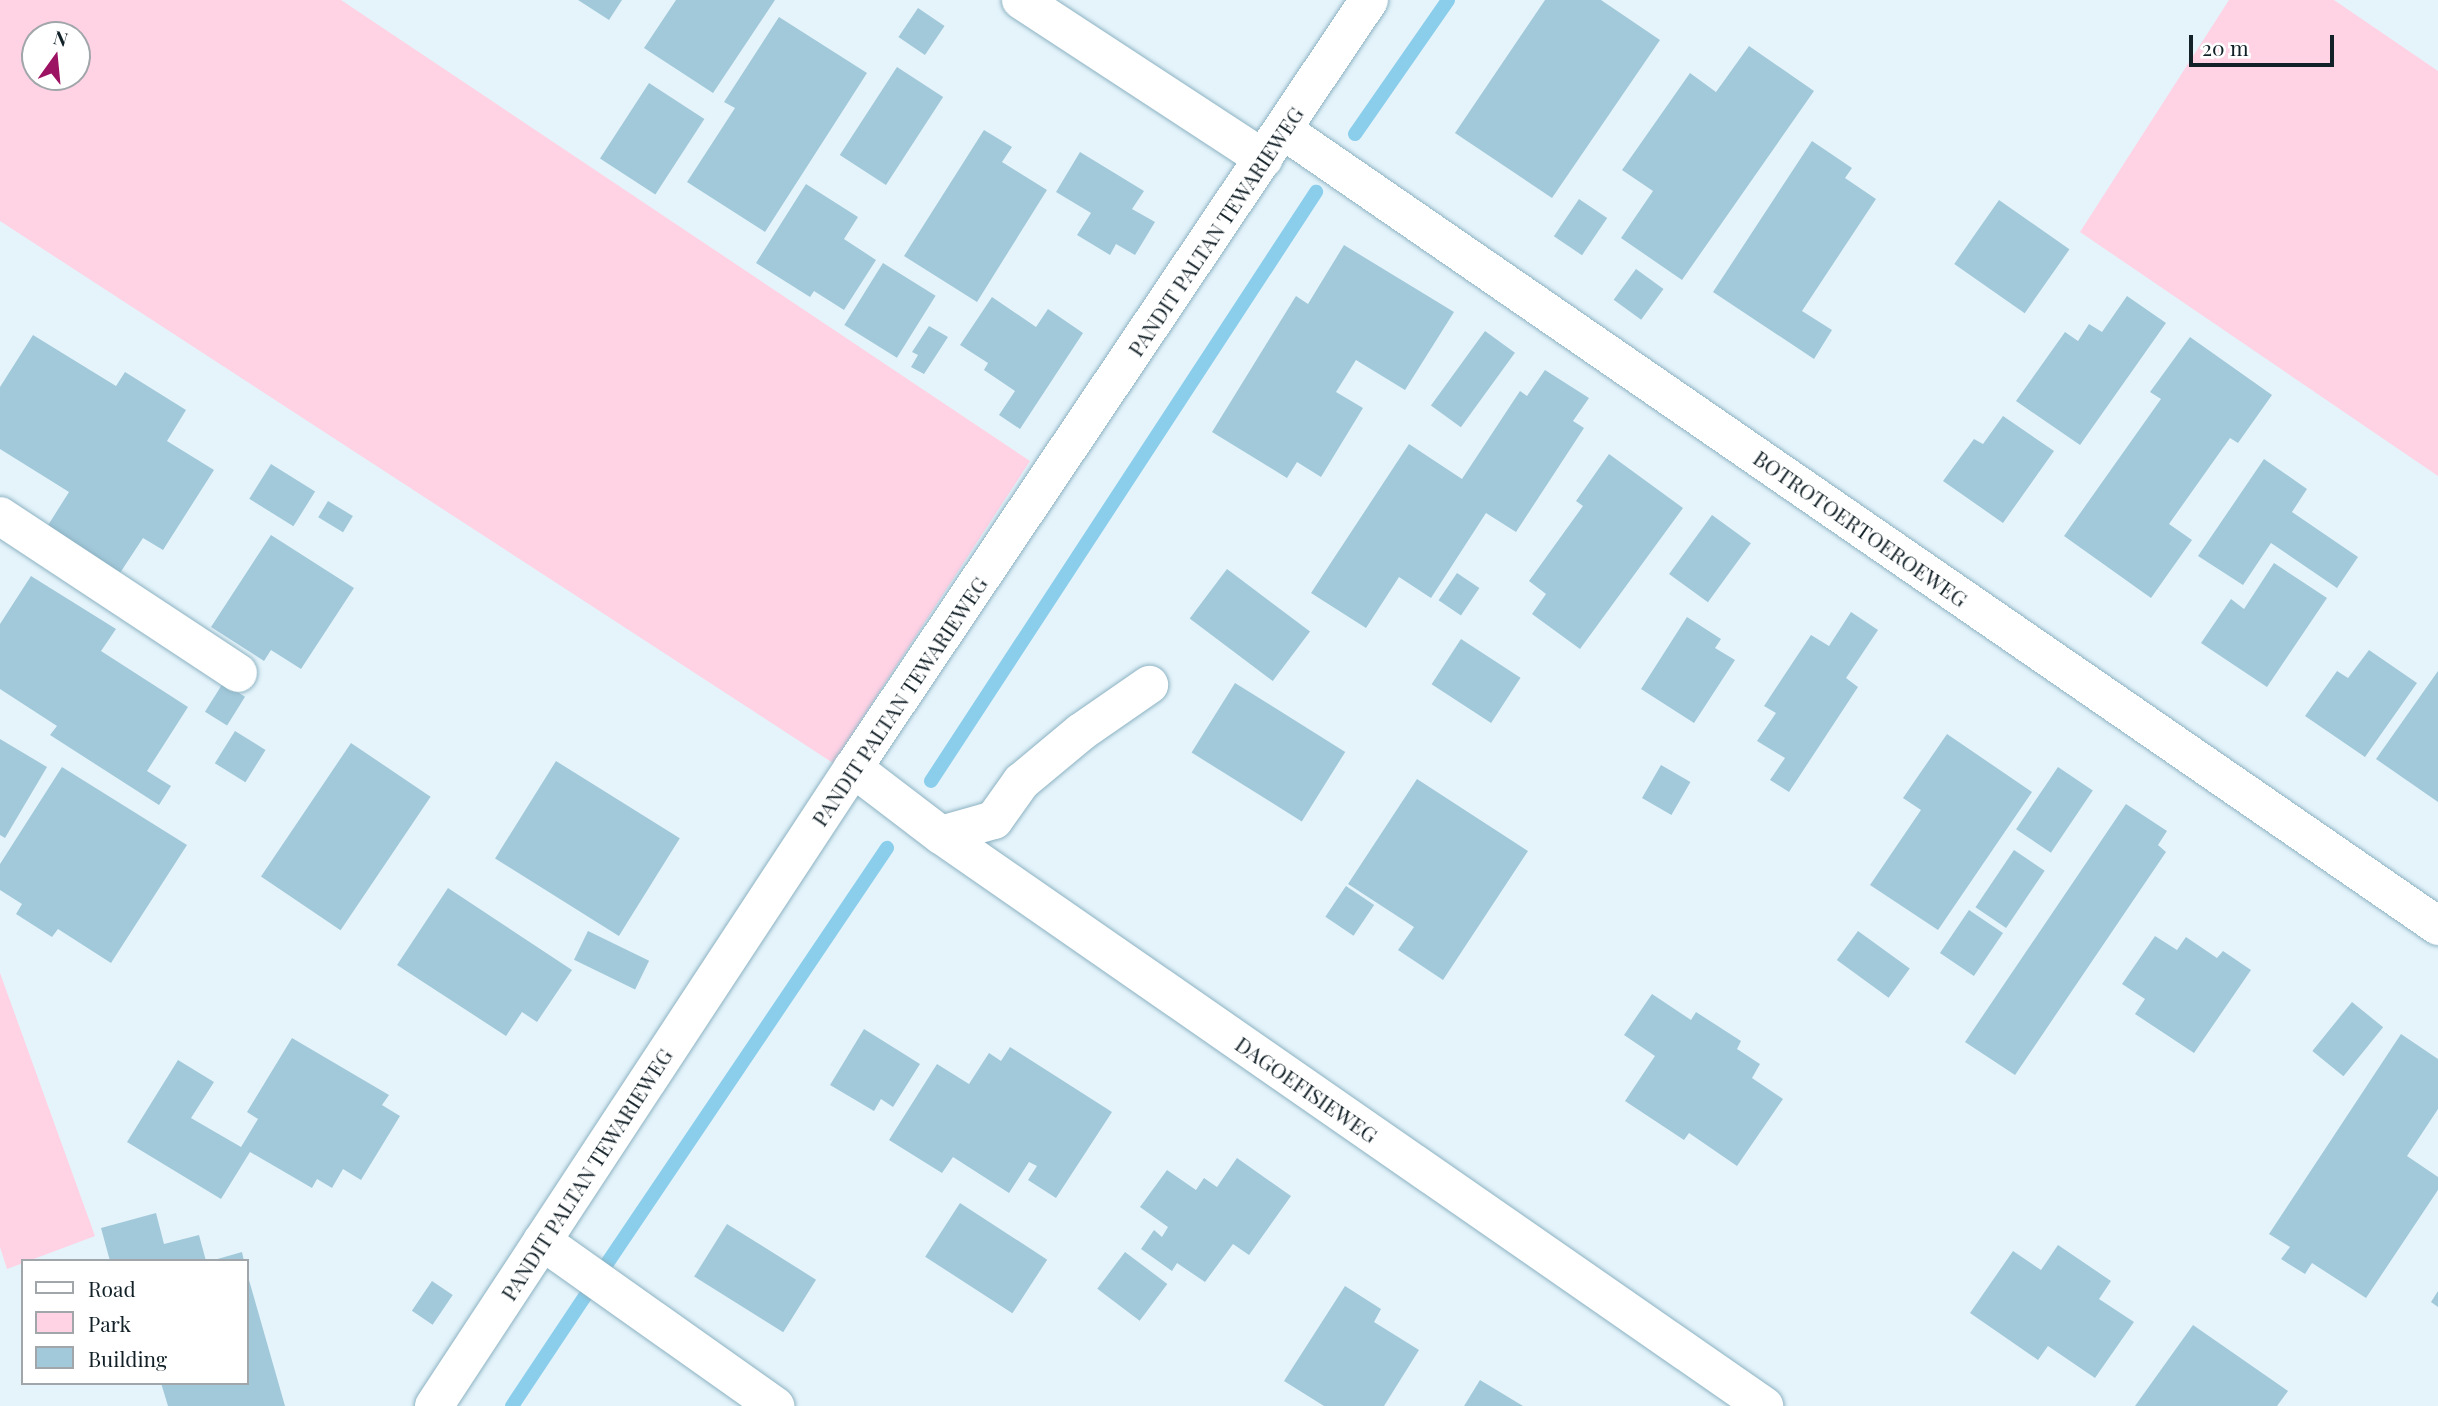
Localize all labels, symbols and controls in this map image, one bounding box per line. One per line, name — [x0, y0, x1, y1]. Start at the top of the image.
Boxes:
north arrow — [21, 21, 91, 91]
scale bar — [2193, 21, 2338, 65]
text: N — [51, 23, 71, 52]
text: 20 m — [2202, 33, 2249, 61]
street label: PANDIT PALTAN TEWARIEWEG — [1122, 101, 1308, 361]
street label: BOTROTOERTOEROEWEG — [1749, 445, 1973, 611]
street label: PANDIT PALTAN TEWARIEWEG — [806, 571, 992, 831]
street label: DAGOEFISIEWEG — [1231, 1031, 1383, 1147]
street label: PANDIT PALTAN TEWARIEWEG — [495, 1043, 677, 1305]
legend — [21, 1259, 248, 1385]
text: Road — [88, 1274, 136, 1302]
text: Park — [88, 1309, 131, 1337]
text: Building — [88, 1344, 167, 1372]

